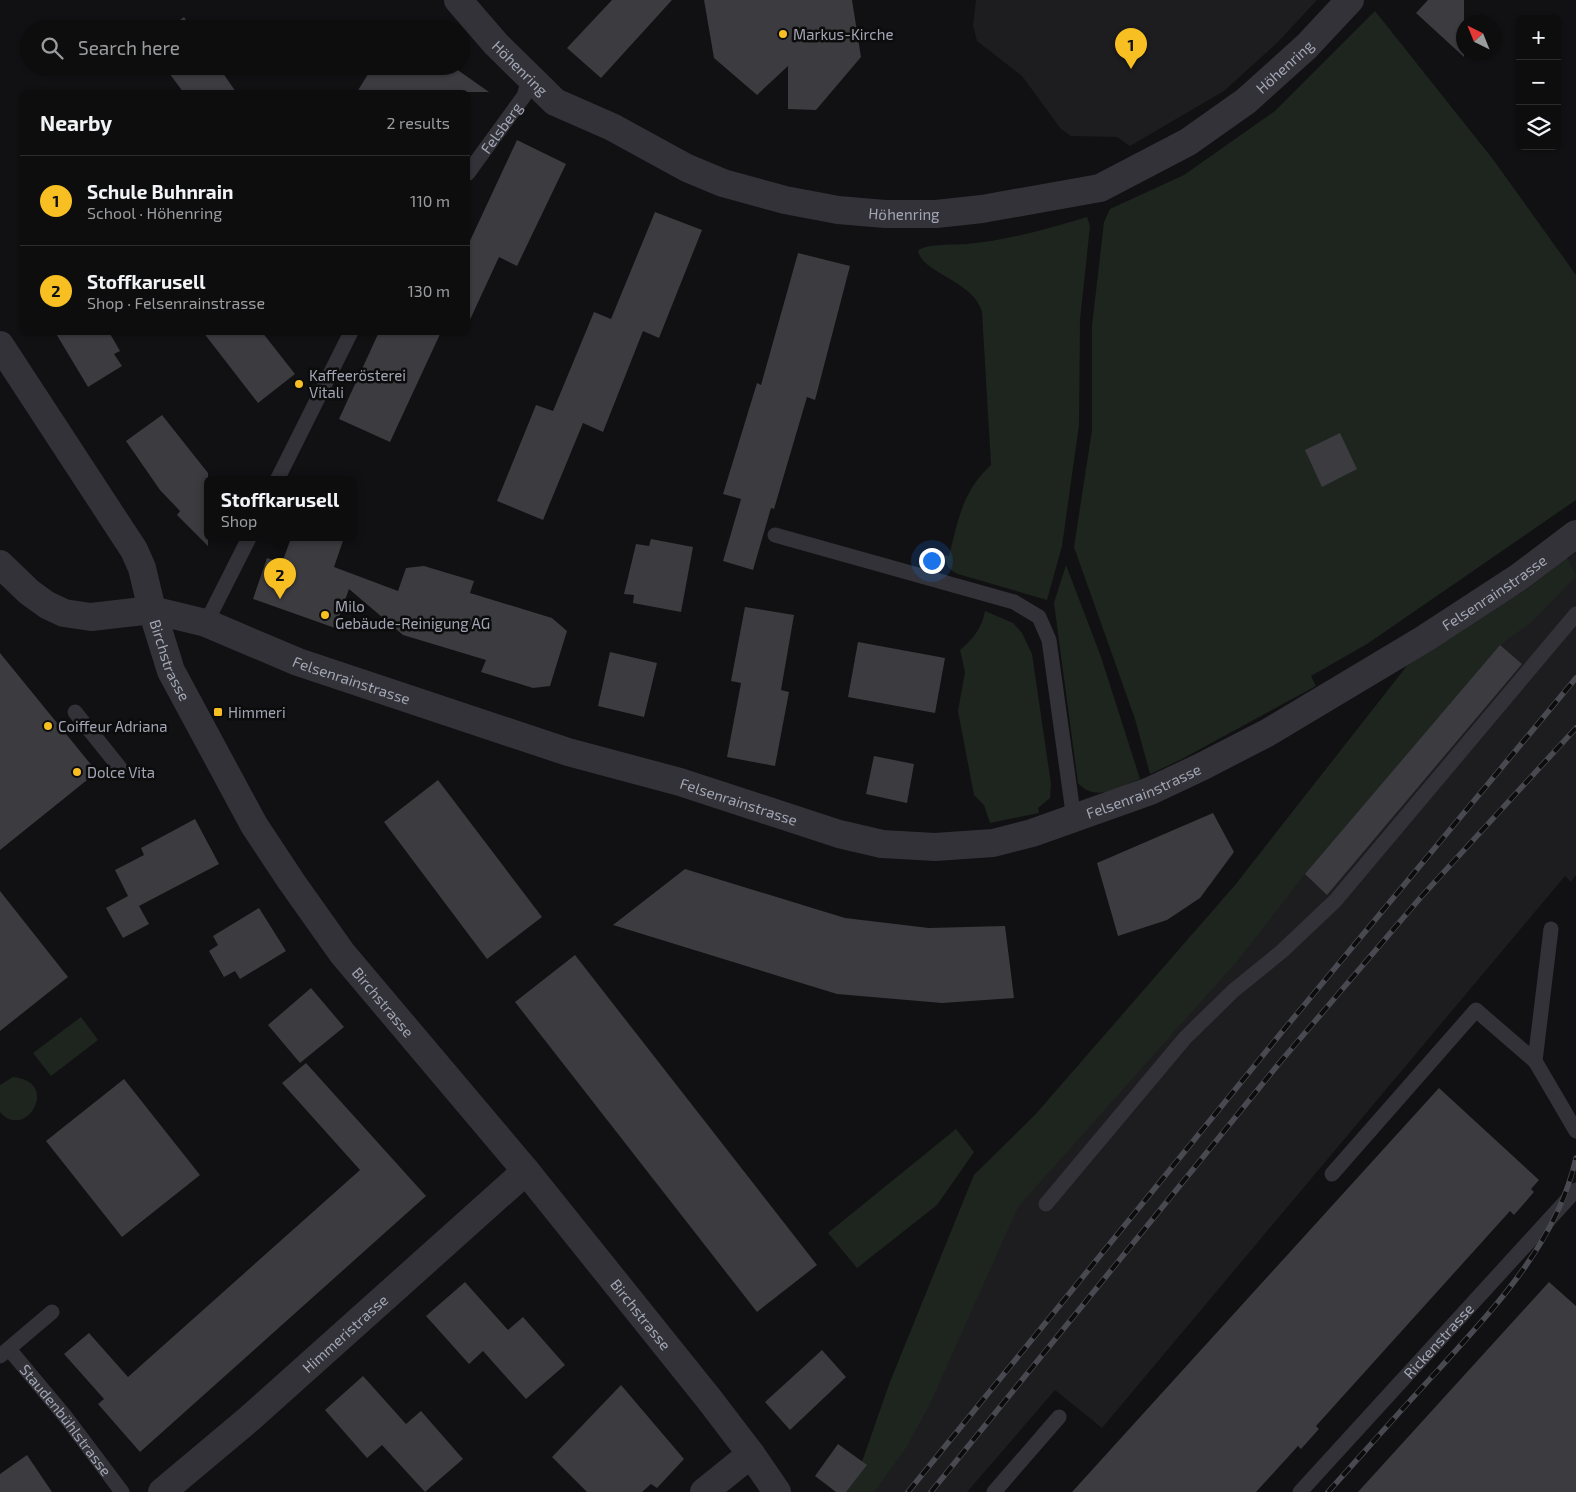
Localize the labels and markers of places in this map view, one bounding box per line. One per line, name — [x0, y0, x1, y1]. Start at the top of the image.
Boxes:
place label: Markus-Kirche — [793, 25, 893, 43]
marker: Markus-Kirche — [777, 28, 789, 40]
pin: 1 — [1115, 28, 1147, 69]
place label: Kaffeerösterei Vitali — [309, 366, 406, 401]
marker: Kaffeerösterei Vitali — [293, 378, 305, 390]
pin: 2 — [264, 558, 296, 599]
place label: Milo Gebäude-Reinigung AG — [335, 597, 490, 632]
marker: Milo Gebäude-Reinigung AG — [319, 609, 331, 621]
place label: Himmeri — [228, 703, 286, 721]
marker: Himmeri — [212, 706, 224, 718]
place label: Coiffeur Adriana — [58, 717, 167, 735]
marker: Coiffeur Adriana — [42, 720, 54, 732]
place label: Dolce Vita — [87, 763, 155, 781]
marker: Dolce Vita — [71, 766, 83, 778]

